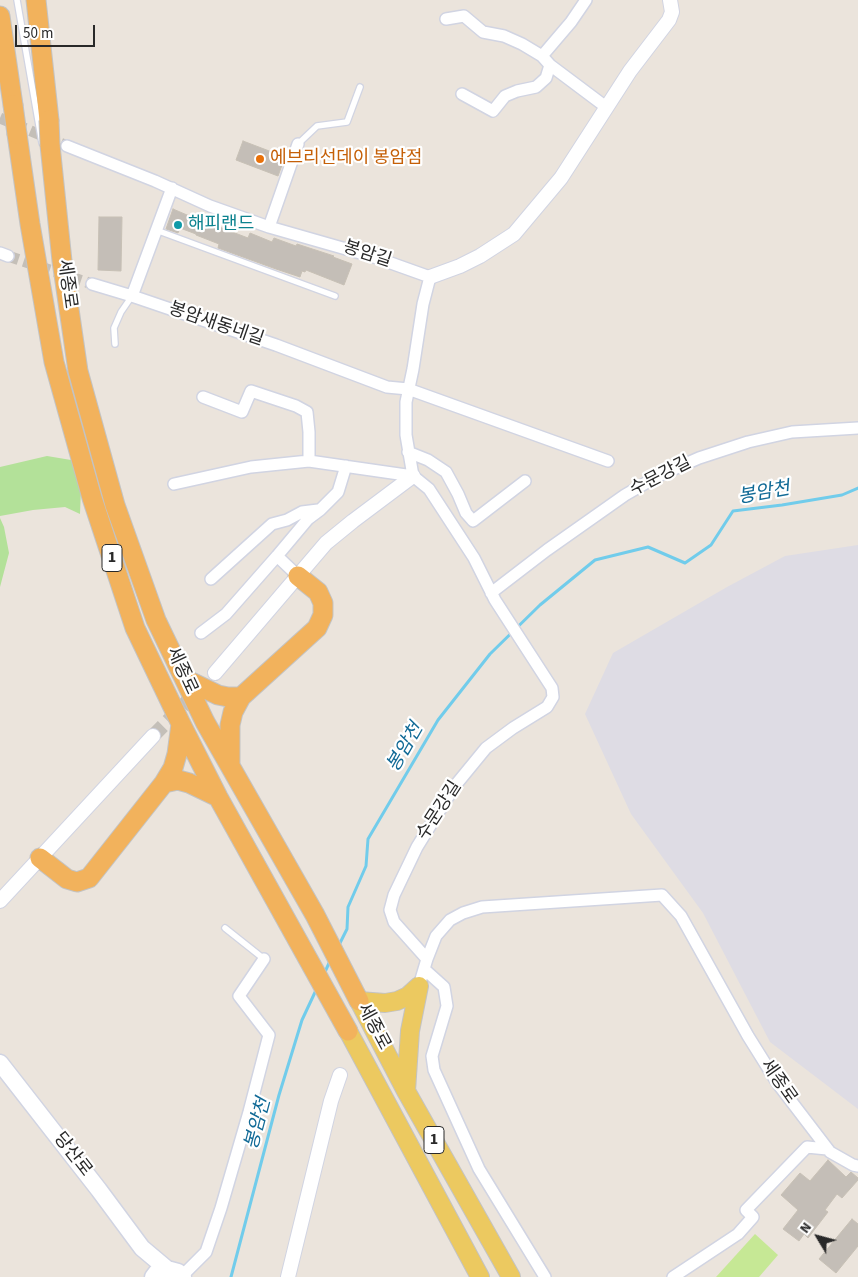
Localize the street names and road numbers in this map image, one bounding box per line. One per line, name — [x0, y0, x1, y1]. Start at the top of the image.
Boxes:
street label: 봉암길 — [340, 237, 394, 273]
street label: 세종로 — [52, 258, 80, 310]
street label: 봉암새동네길 — [166, 299, 266, 351]
street label: 수문강길 — [627, 452, 695, 502]
road number: 1 — [102, 544, 122, 572]
street label: 세종로 — [161, 644, 201, 698]
street label: 수문강길 — [413, 777, 467, 845]
street label: 세종로 — [352, 1000, 394, 1054]
street label: 세종로 — [755, 1055, 801, 1109]
road number: 1 — [424, 1126, 444, 1154]
street label: 당산로 — [48, 1129, 96, 1181]

